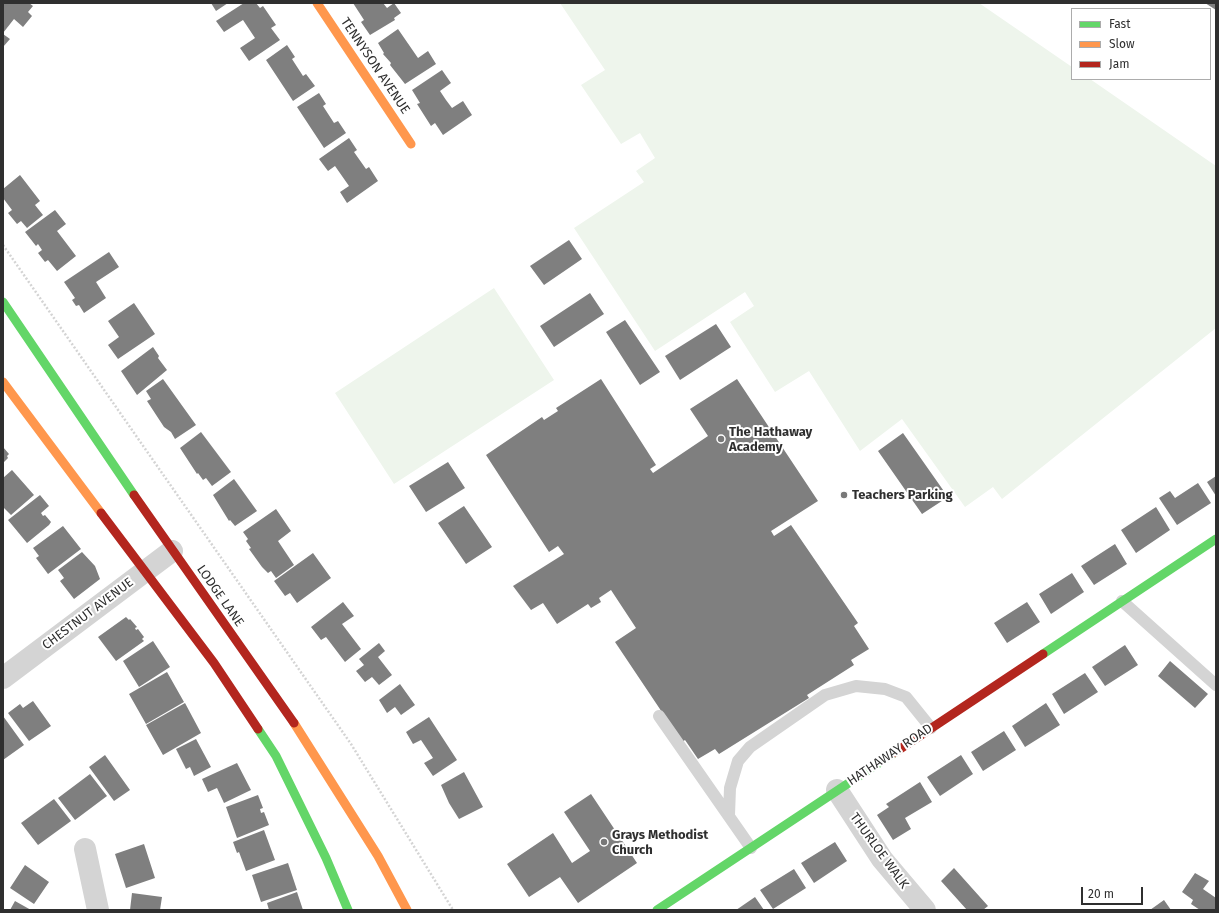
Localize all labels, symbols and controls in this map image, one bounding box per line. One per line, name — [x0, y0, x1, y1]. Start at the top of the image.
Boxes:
legend — [1071, 8, 1211, 80]
street label: TENNYSON AVENUE — [337, 15, 413, 117]
text: Fast — [1109, 17, 1131, 31]
text: Slow — [1109, 37, 1135, 51]
text: Jam — [1109, 57, 1129, 71]
place label: The Hathaway Academy — [729, 424, 812, 455]
marker: The Hathaway Academy — [716, 434, 726, 444]
place label: Teachers Parking — [852, 487, 953, 503]
marker: Teachers Parking — [839, 490, 849, 500]
street label: LODGE LANE — [193, 562, 247, 630]
street label: CHESTNUT AVENUE — [39, 575, 137, 653]
street label: HATHAWAY ROAD — [845, 721, 935, 789]
street label: THURLOE WALK — [846, 810, 912, 892]
place label: Grays Methodist Church — [612, 827, 708, 858]
marker: Grays Methodist Church — [599, 837, 609, 847]
scale bar — [1083, 879, 1145, 905]
text: 20 m — [1088, 887, 1114, 901]

